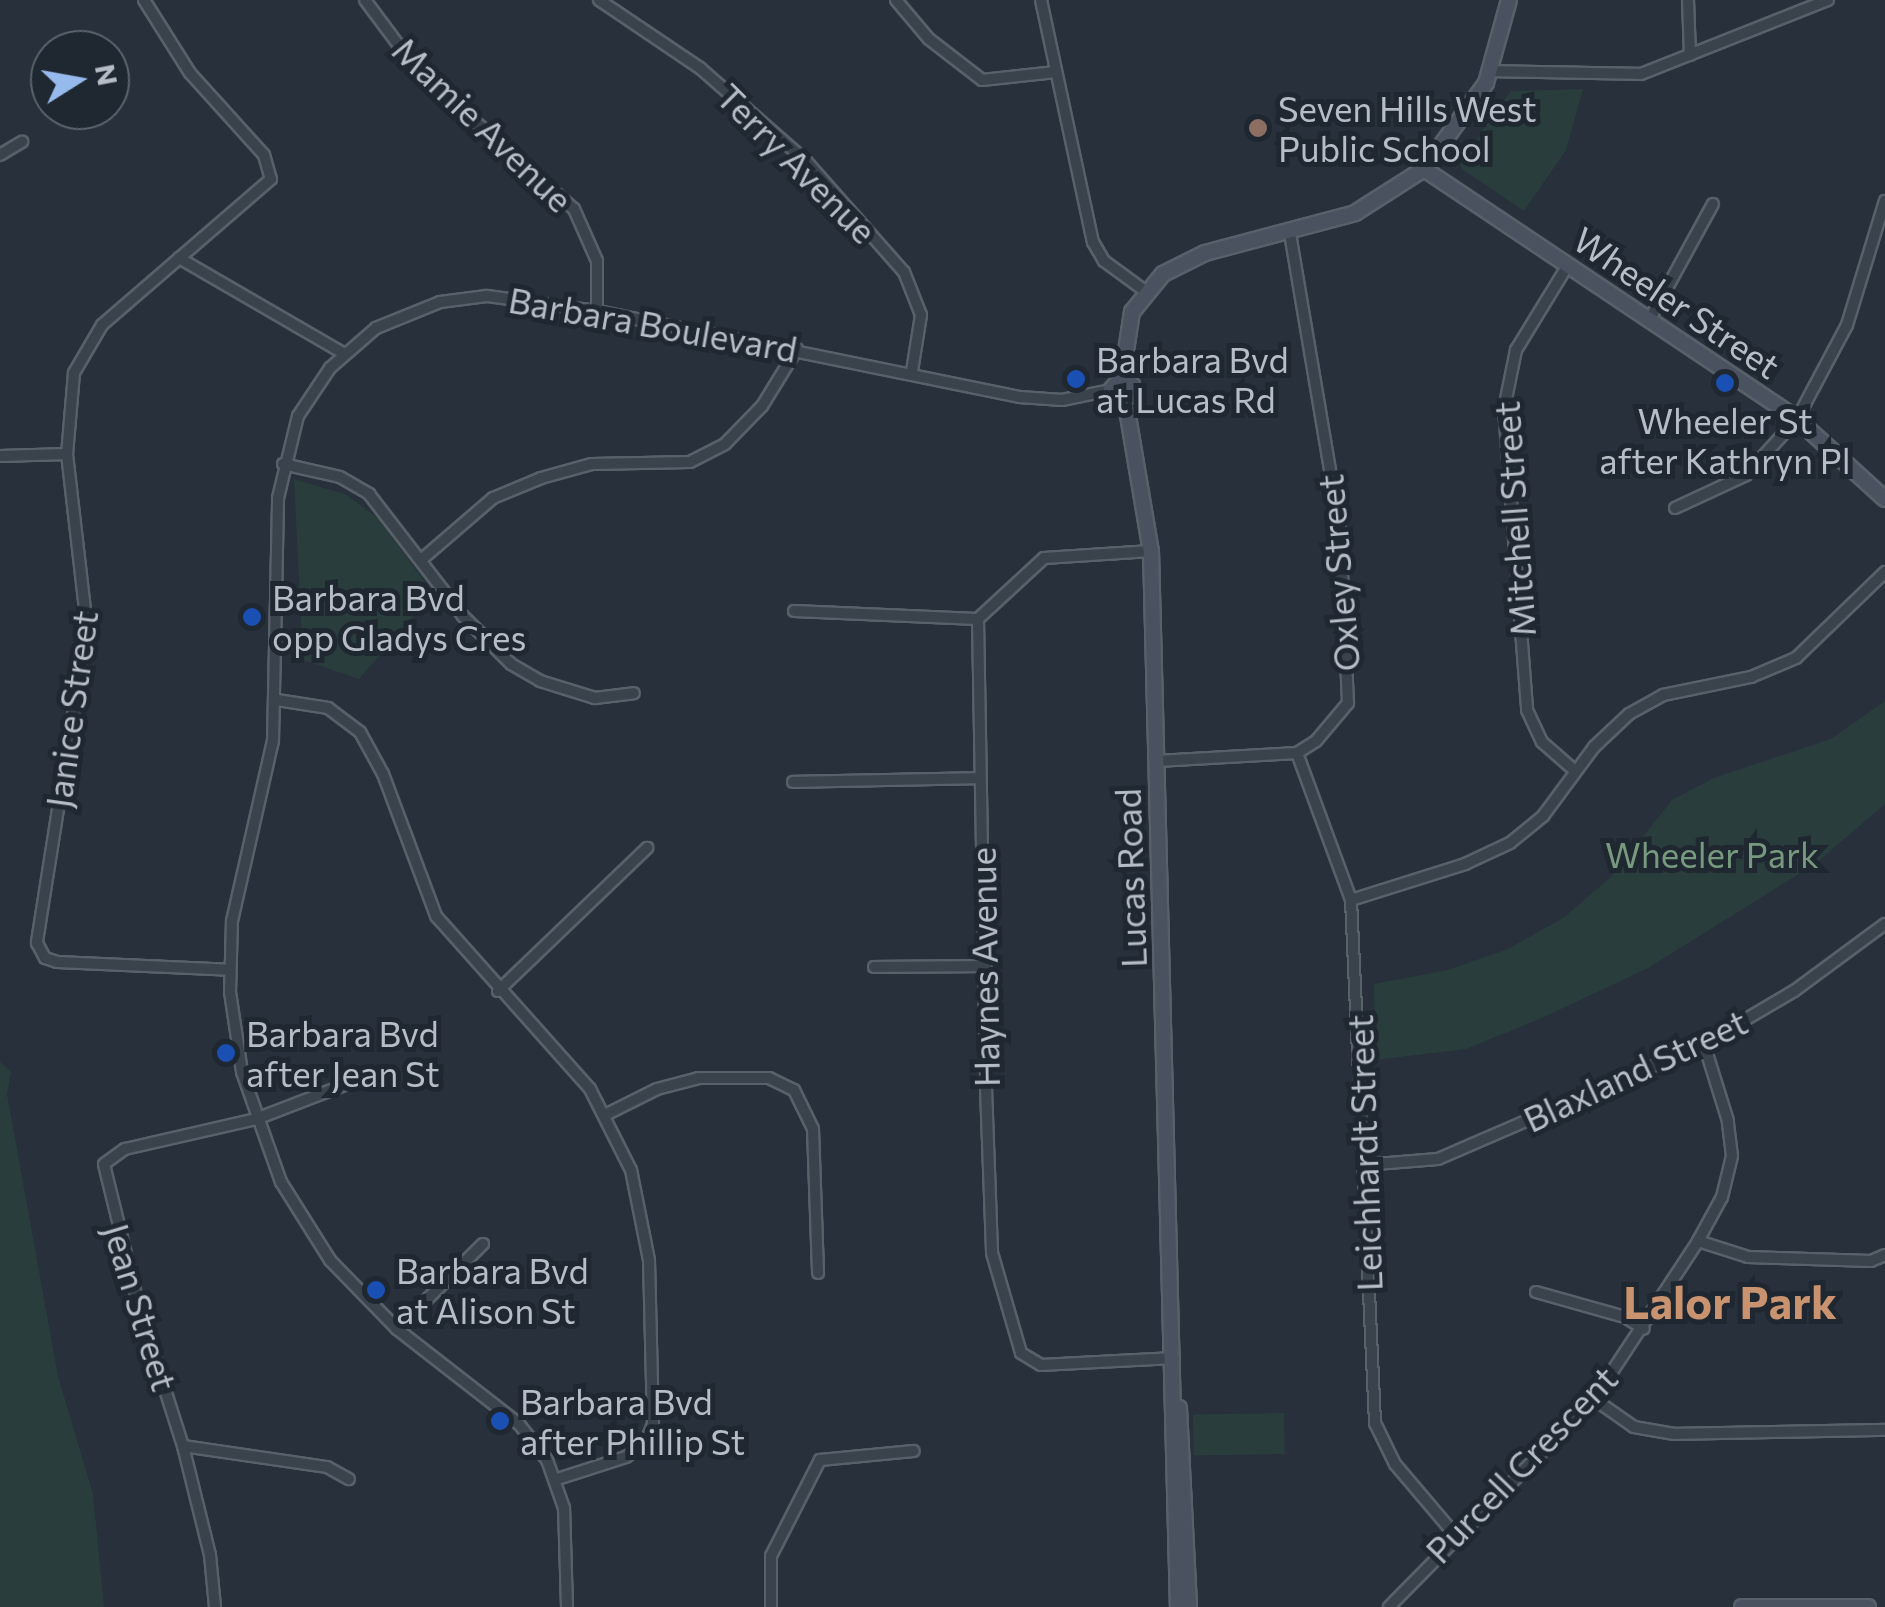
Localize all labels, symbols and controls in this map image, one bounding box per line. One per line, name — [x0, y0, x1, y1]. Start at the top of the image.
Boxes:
street label: Mamie Avenue — [385, 28, 581, 220]
north arrow — [30, 30, 130, 130]
text: N — [89, 61, 126, 88]
street label: Terry Avenue — [709, 75, 885, 251]
place label: Seven Hills West Public School — [1278, 87, 1537, 169]
marker: Seven Hills West Public School — [1247, 117, 1269, 139]
street label: Wheeler Street — [1566, 218, 1788, 386]
street label: Barbara Boulevard — [506, 278, 800, 370]
place label: Barbara Bvd at Lucas Rd — [1096, 338, 1289, 420]
marker: Barbara Bvd at Lucas Rd — [1065, 368, 1087, 390]
marker: Wheeler St after Kathryn Pl — [1714, 372, 1736, 394]
place label: Wheeler St after Kathryn Pl — [1599, 399, 1851, 481]
street label: Mitchell Street — [1485, 400, 1543, 638]
street label: Oxley Street — [1308, 473, 1368, 673]
place label: Barbara Bvd opp Gladys Cres — [272, 576, 526, 658]
marker: Barbara Bvd opp Gladys Cres — [241, 606, 263, 628]
street label: Janice Street — [36, 608, 106, 810]
street label: Lucas Road — [1106, 788, 1154, 968]
park label: Wheeler Park — [1605, 833, 1819, 875]
street label: Haynes Avenue — [961, 847, 1007, 1087]
street label: Blaxland Street — [1517, 1000, 1753, 1140]
place label: Barbara Bvd after Jean St — [246, 1012, 440, 1094]
street label: Leichhardt Street — [1338, 1014, 1390, 1292]
marker: Barbara Bvd after Jean St — [215, 1042, 237, 1064]
street label: Jean Street — [96, 1218, 186, 1396]
place label: Barbara Bvd at Alison St — [396, 1249, 589, 1331]
district label: Lalor Park — [1623, 1274, 1837, 1328]
marker: Barbara Bvd at Alison St — [365, 1279, 387, 1301]
street label: Purcell Crescent — [1417, 1357, 1625, 1571]
place label: Barbara Bvd after Phillip St — [520, 1380, 745, 1462]
marker: Barbara Bvd after Phillip St — [489, 1410, 511, 1432]

